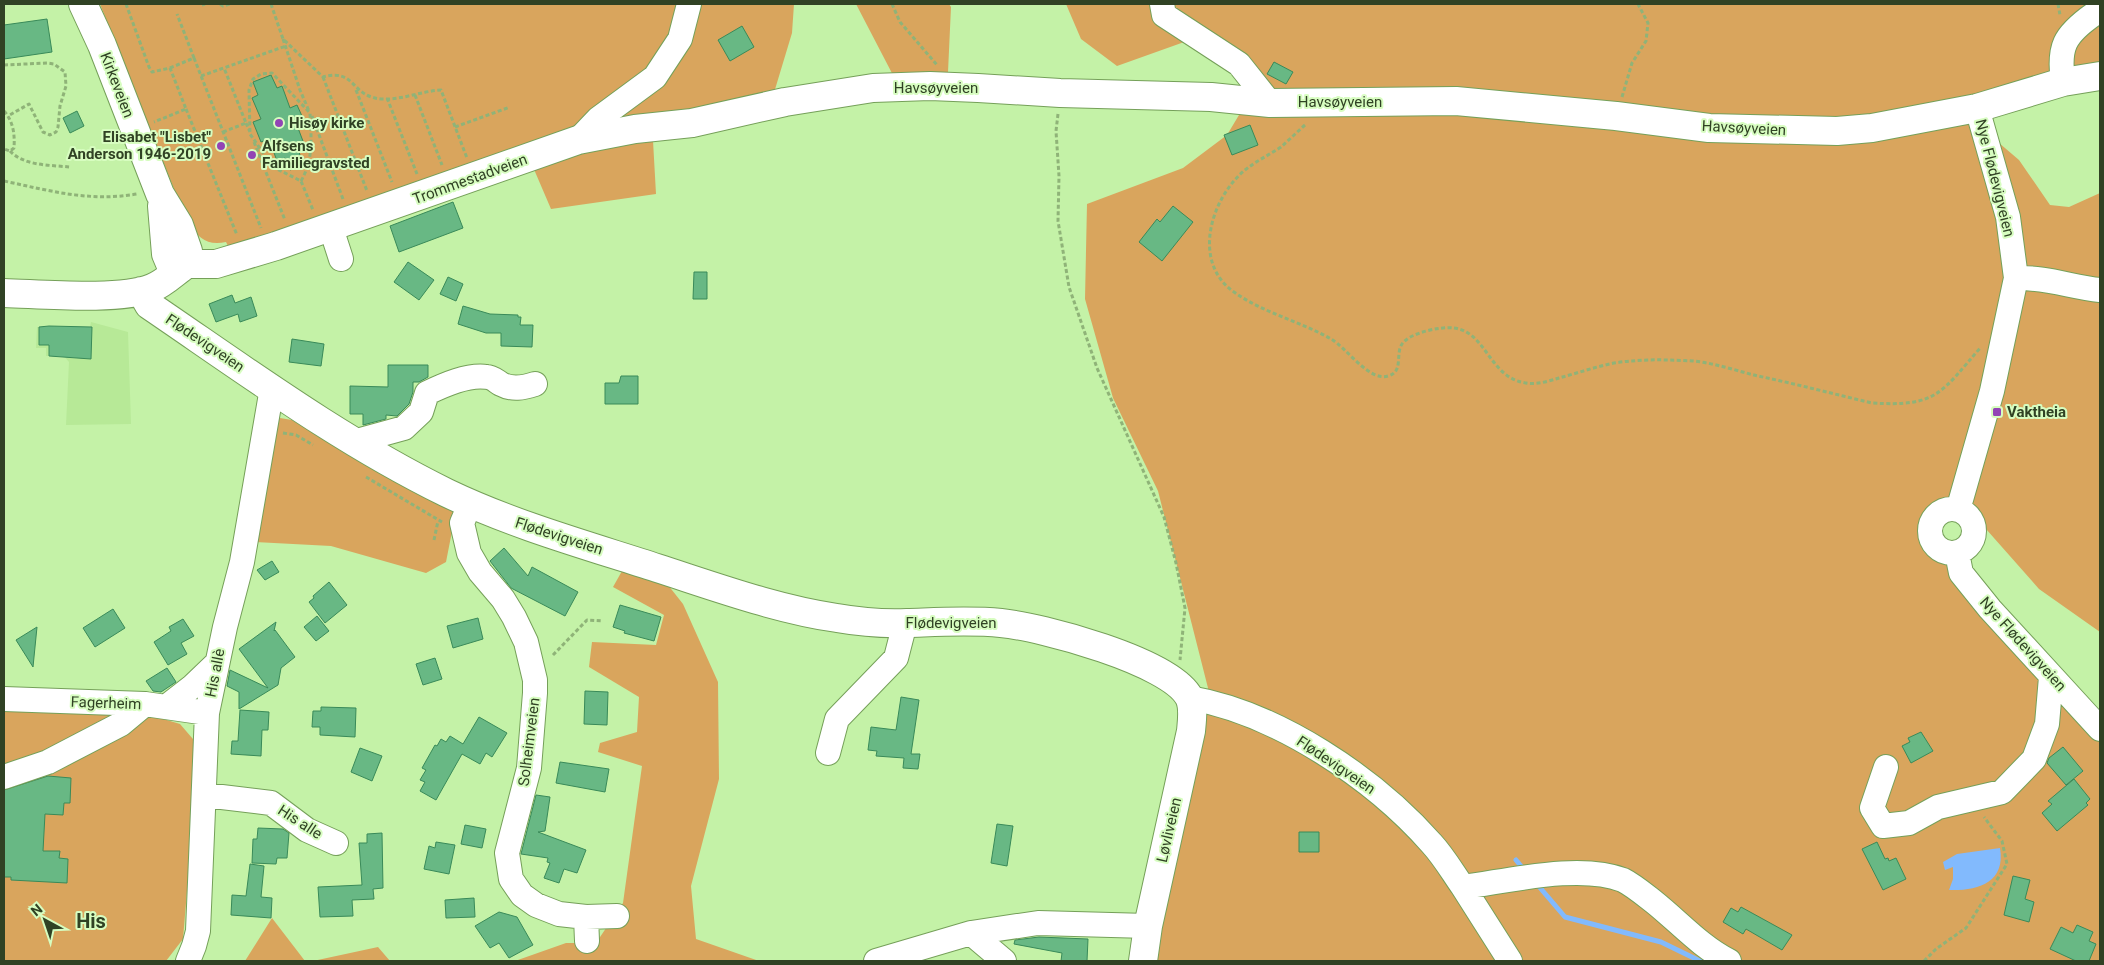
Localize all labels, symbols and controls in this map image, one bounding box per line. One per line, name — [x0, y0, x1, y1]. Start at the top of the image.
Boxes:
street label: Kirkeveien — [96, 50, 138, 120]
street label: Havsøyveien — [894, 79, 978, 97]
street label: Havsøyveien — [1298, 93, 1382, 111]
place label: Hisøy kirke — [289, 114, 364, 132]
marker: Hisøy kirke — [273, 117, 285, 129]
street label: Havsøyveien — [1701, 117, 1787, 139]
street label: Nye Flødevigveien — [1972, 117, 2018, 239]
place label: Elisabet "Lisbet" Anderson 1946-2019 — [68, 128, 211, 163]
place label: Alfsens Familiegravsted — [262, 137, 370, 172]
marker: Elisabet "Lisbet" Anderson 1946-2019 — [215, 140, 227, 152]
marker: Alfsens Familiegravsted — [246, 149, 258, 161]
street label: Trommestadveien — [410, 150, 530, 208]
street label: Flødevigveien — [162, 310, 248, 376]
place label: Vaktheia — [2007, 403, 2066, 421]
marker: Vaktheia — [1991, 406, 2003, 418]
street label: Flødevigveien — [513, 513, 605, 559]
street label: Nye Flødevigveien — [1976, 593, 2070, 695]
street label: Flødevigveien — [905, 614, 997, 632]
street label: His allè — [201, 647, 229, 699]
street label: Fagerheim — [70, 693, 142, 713]
street label: Solheimveien — [515, 697, 543, 787]
street label: Flødevigveien — [1293, 732, 1379, 798]
street label: Løvliveien — [1153, 796, 1185, 864]
street label: His alle — [274, 801, 326, 843]
north arrow — [20, 895, 70, 945]
text: N — [28, 901, 46, 919]
district label: His — [76, 909, 106, 933]

